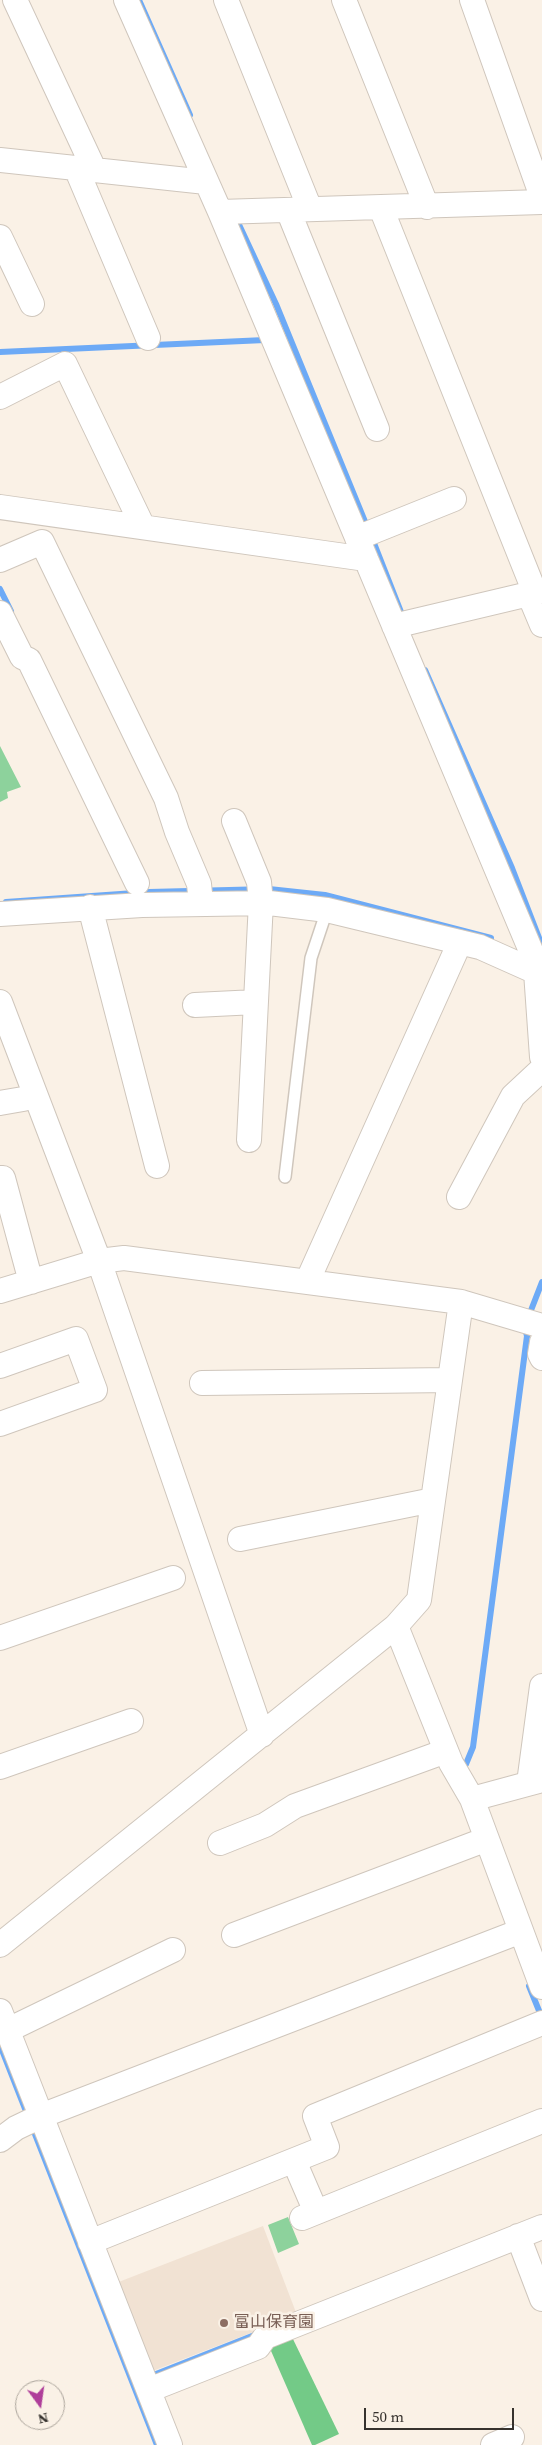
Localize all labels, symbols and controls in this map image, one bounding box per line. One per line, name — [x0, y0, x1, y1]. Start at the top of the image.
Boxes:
place label: 富山保育園 — [234, 2313, 314, 2333]
marker: 富山保育園 — [218, 2317, 230, 2329]
north arrow — [15, 2380, 65, 2430]
scale bar — [367, 2398, 517, 2430]
text: 50 m — [372, 2406, 404, 2427]
text: N — [36, 2408, 51, 2430]

